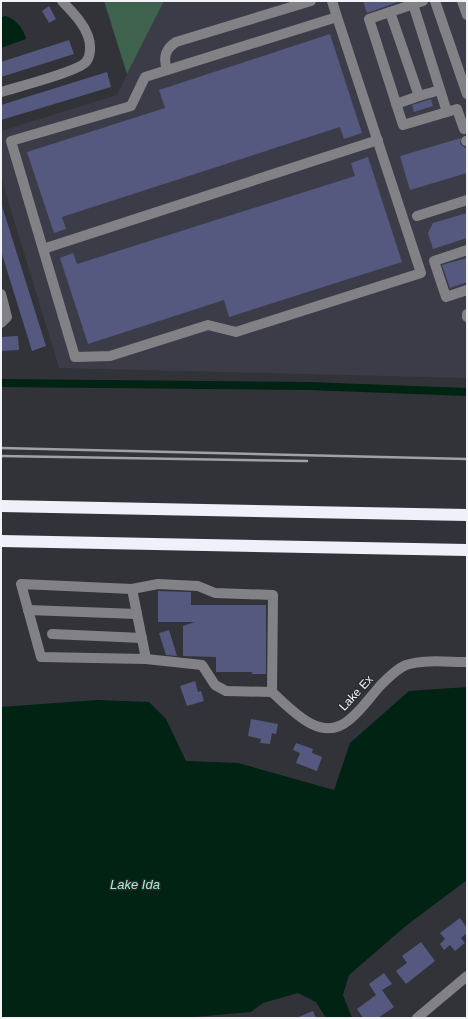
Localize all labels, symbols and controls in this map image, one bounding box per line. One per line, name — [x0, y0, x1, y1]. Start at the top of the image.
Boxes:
street label: Lake Ex — [336, 672, 376, 714]
water label: Lake Ida — [110, 877, 160, 892]

